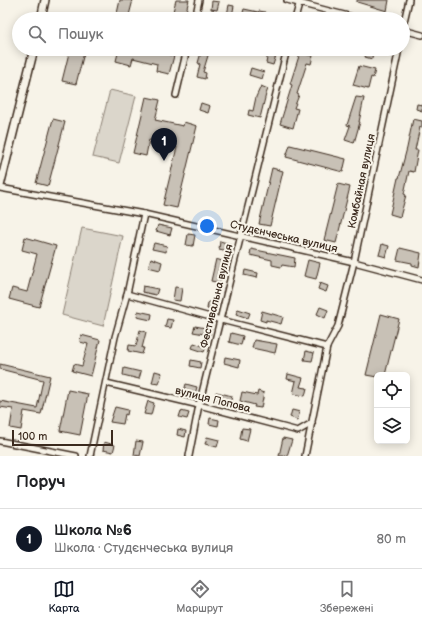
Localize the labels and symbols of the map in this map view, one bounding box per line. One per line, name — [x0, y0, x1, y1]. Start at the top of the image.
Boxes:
pin: 1 — [151, 128, 177, 161]
street label: Комбайная вулиця — [345, 133, 378, 230]
your location — [197, 216, 217, 236]
street label: Студєнчеська вулиця — [229, 218, 339, 255]
street label: Фестивальна вулиця — [197, 243, 236, 349]
street label: вулиця Попова — [174, 384, 252, 415]
scale bar — [12, 428, 113, 447]

